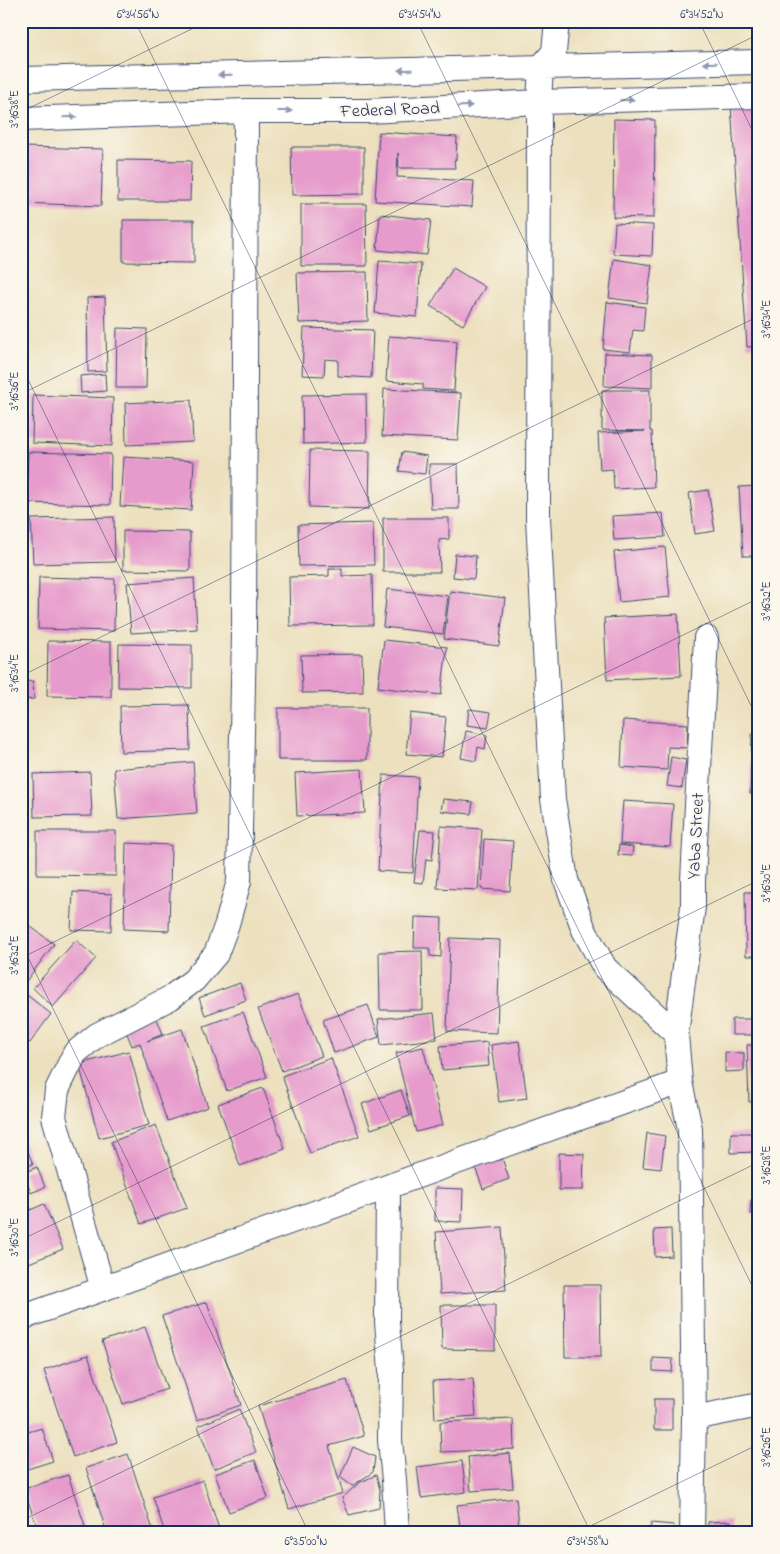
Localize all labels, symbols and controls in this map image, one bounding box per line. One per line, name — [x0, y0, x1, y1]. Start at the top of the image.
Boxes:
text: 6°34'56"N — [117, 6, 159, 24]
text: 6°34'54"N — [399, 6, 441, 24]
text: 6°34'52"N — [680, 6, 724, 24]
one-way arrow — [702, 59, 718, 67]
one-way arrow — [397, 66, 413, 74]
one-way arrow — [217, 71, 233, 79]
text: 3°16'38"E — [6, 90, 24, 128]
one-way arrow — [619, 95, 635, 103]
street label: Federal Road — [339, 96, 440, 126]
one-way arrow — [457, 101, 473, 109]
one-way arrow — [277, 107, 293, 115]
one-way arrow — [62, 113, 78, 121]
text: 3°16'34"E — [758, 300, 776, 338]
text: 3°16'36"E — [6, 372, 24, 410]
text: 3°16'32"E — [758, 581, 776, 621]
text: 3°16'34"E — [6, 654, 24, 692]
street label: Yaba Street — [682, 792, 712, 880]
text: 3°16'30"E — [758, 864, 776, 902]
text: 3°16'32"E — [6, 935, 24, 975]
text: 3°16'28"E — [758, 1145, 776, 1185]
text: 3°16'30"E — [6, 1218, 24, 1256]
text: 3°16'26"E — [758, 1427, 776, 1467]
text: 6°35'00"N — [285, 1533, 327, 1551]
text: 6°34'58"N — [567, 1533, 609, 1551]

